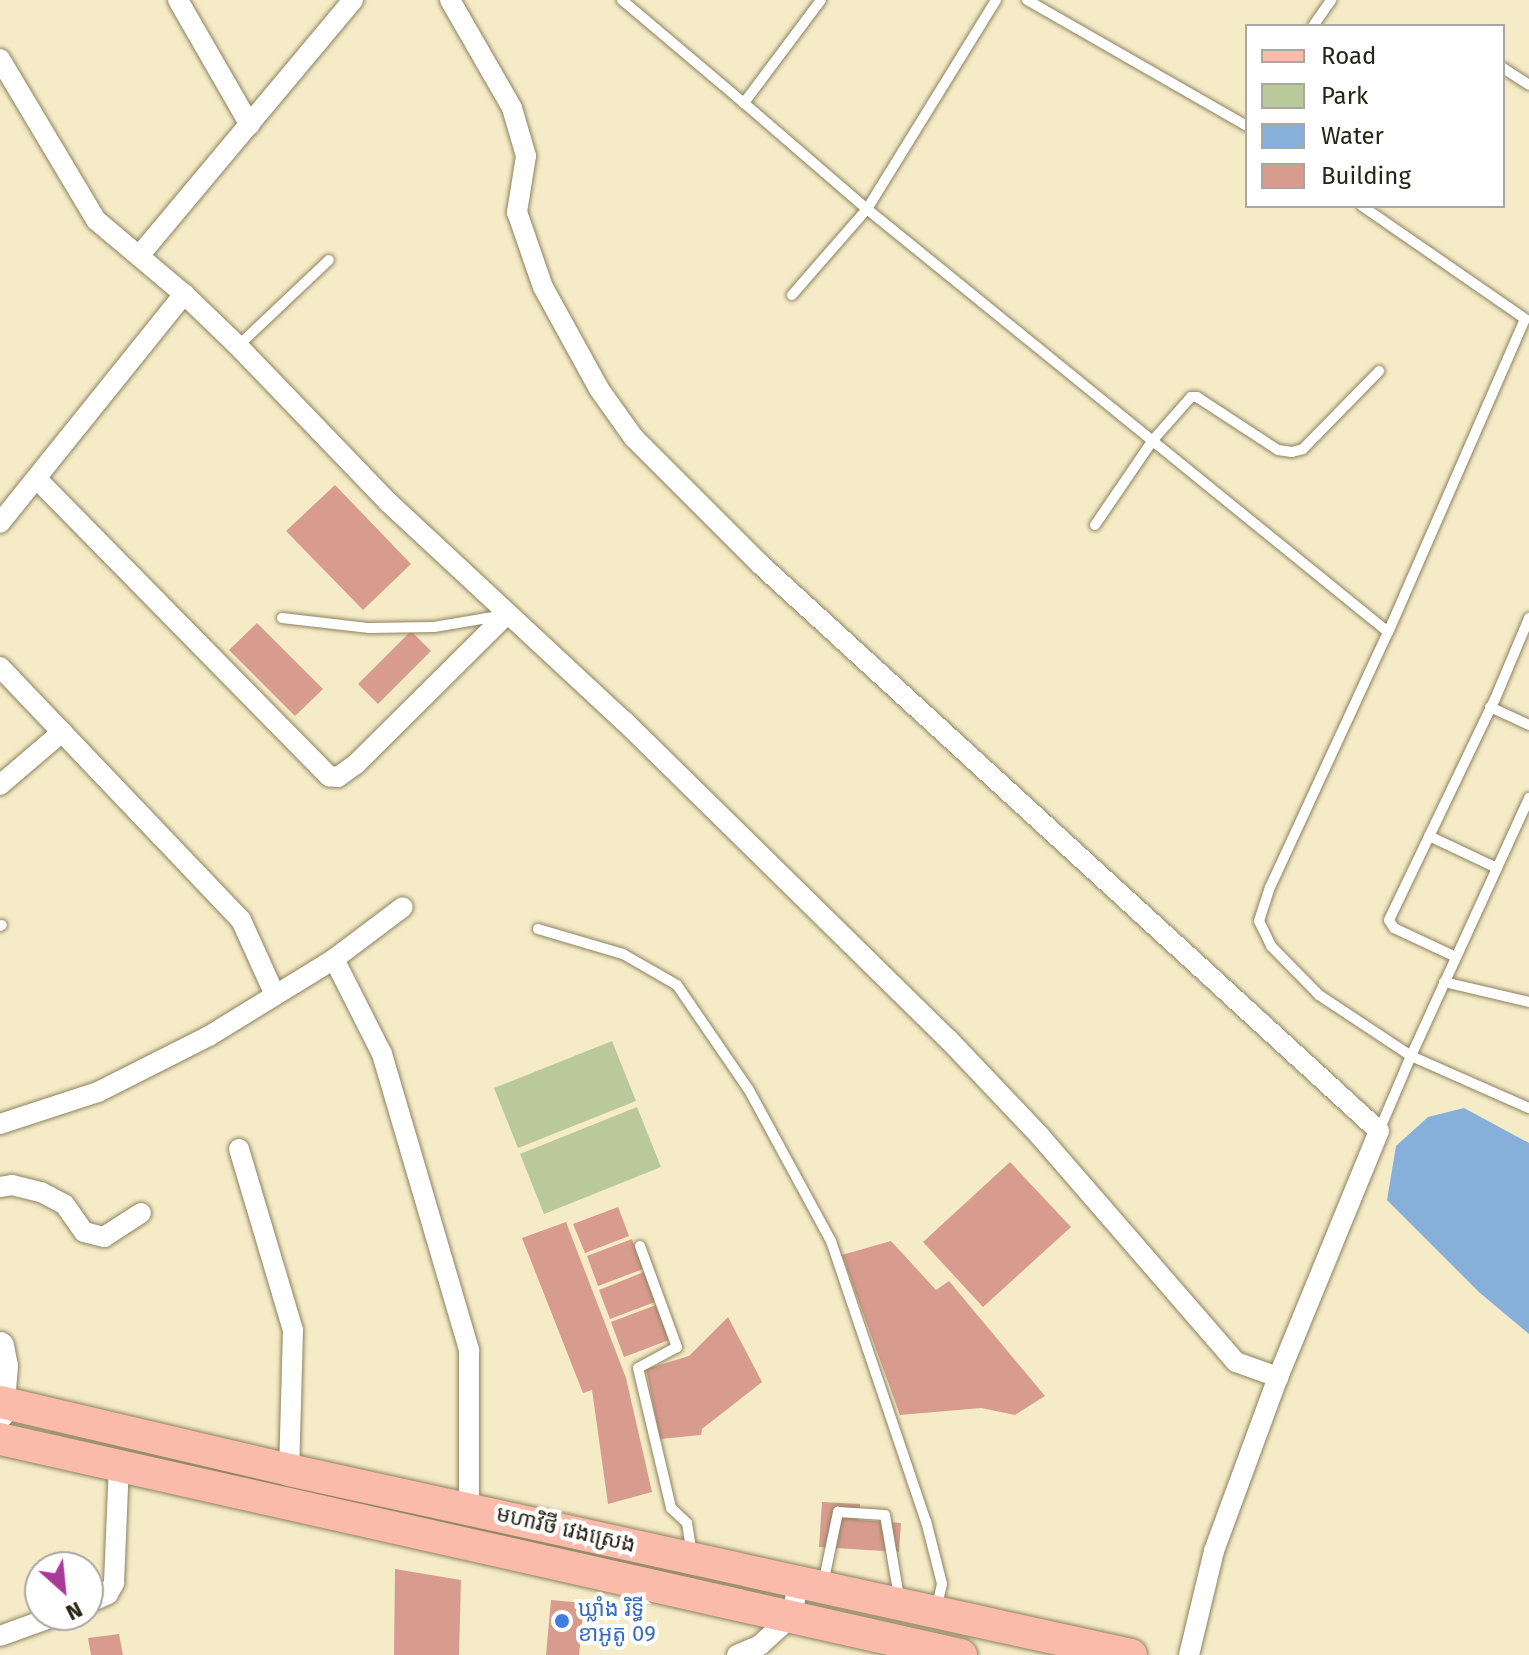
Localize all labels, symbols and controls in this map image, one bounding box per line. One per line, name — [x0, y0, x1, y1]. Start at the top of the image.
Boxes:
legend — [1245, 24, 1505, 208]
text: Road — [1321, 42, 1376, 70]
text: Park — [1321, 82, 1368, 110]
text: Water — [1321, 122, 1384, 150]
text: Building — [1321, 162, 1411, 190]
street label: មហាវិថី វេងស្រេង — [494, 1500, 638, 1558]
north arrow — [24, 1551, 104, 1631]
place label: ឃ្លាំង រិទ្ធី ខាអូតូ 09 — [578, 1595, 656, 1646]
text: N — [62, 1596, 87, 1626]
marker: ឃ្លាំង រិទ្ធី ខាអូតូ 09 — [553, 1612, 571, 1630]

